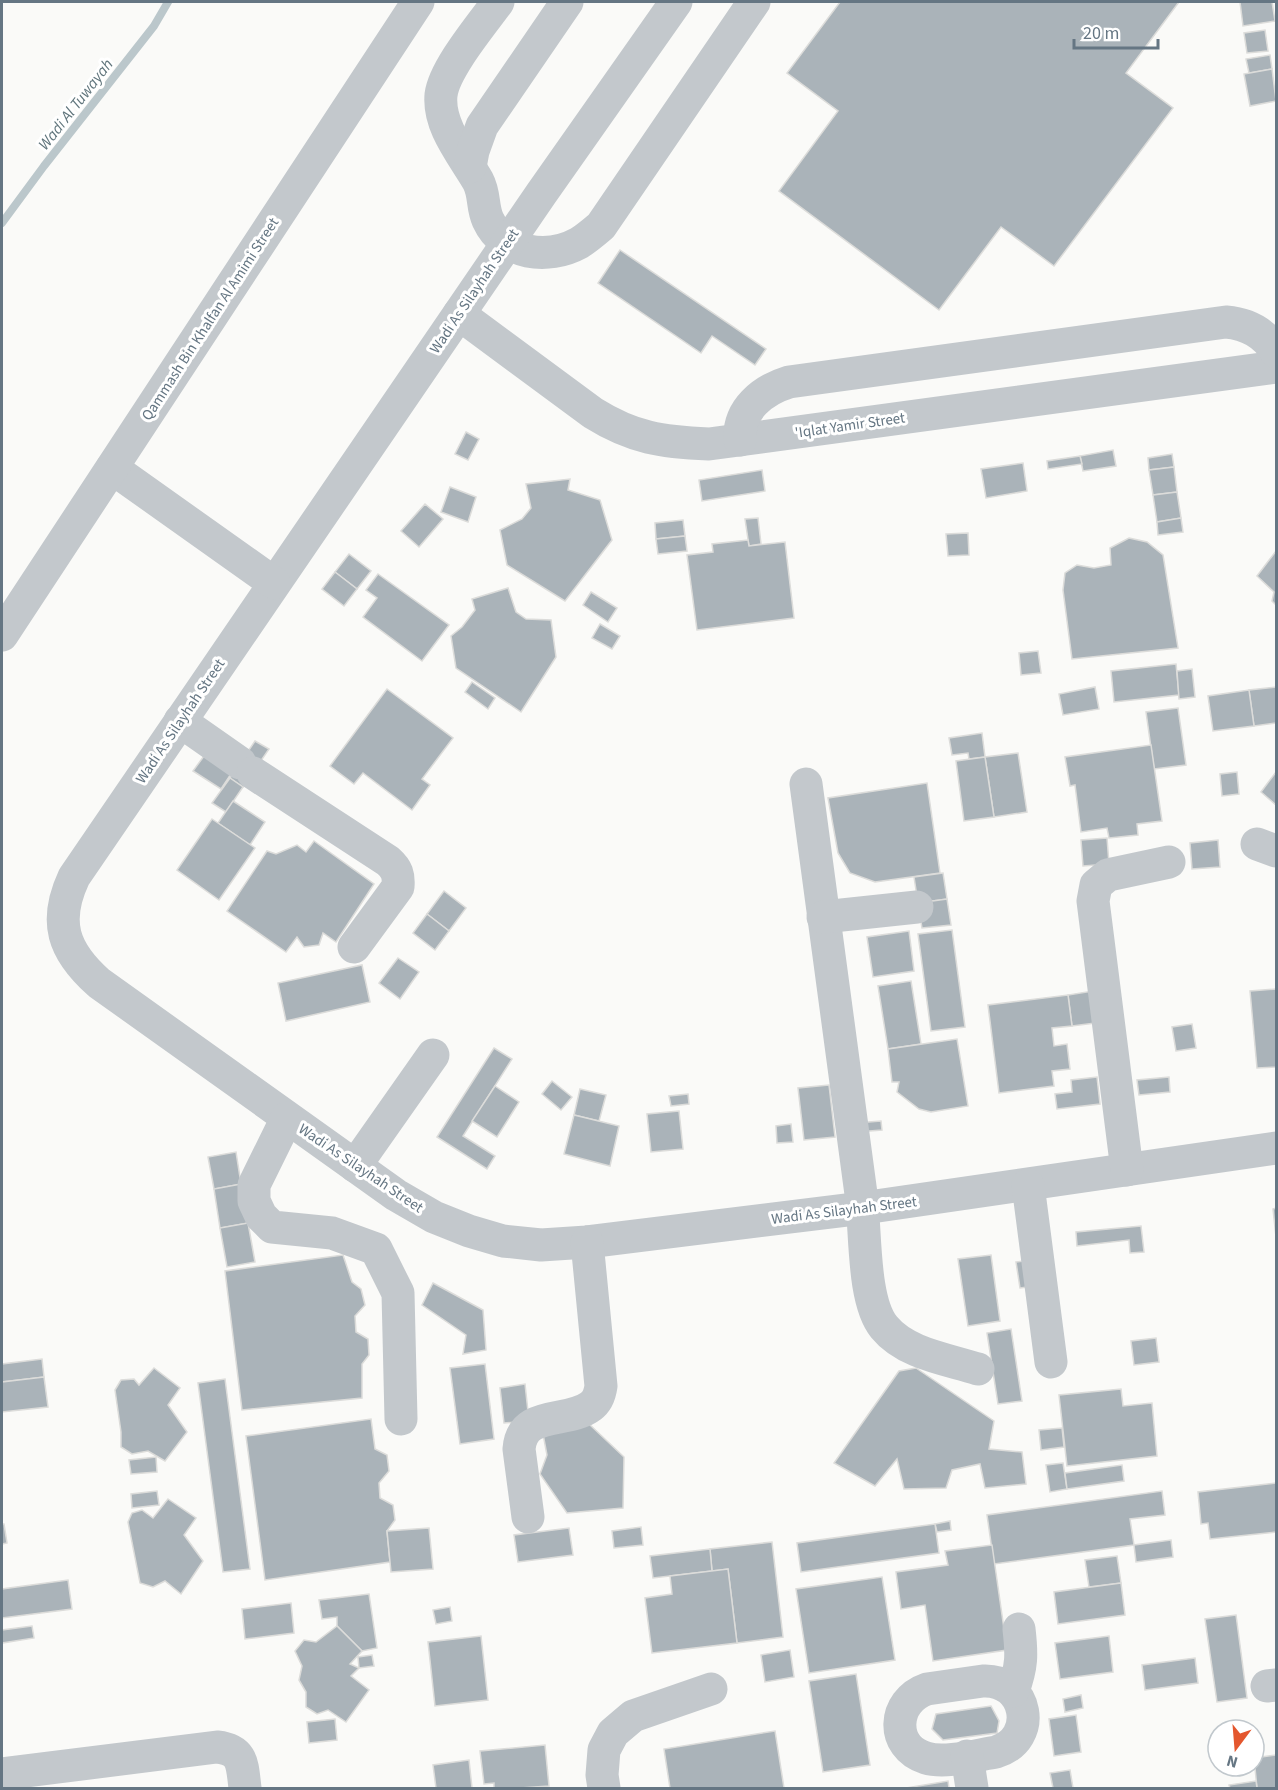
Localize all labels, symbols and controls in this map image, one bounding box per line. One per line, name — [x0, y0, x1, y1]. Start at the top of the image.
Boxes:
scale bar — [1074, 12, 1158, 50]
text: 20 m — [1083, 21, 1119, 46]
water label: Wadi Al Tuwayah — [33, 54, 118, 155]
street label: Qammash Bin Khalfan Al Amimi Street — [137, 214, 284, 425]
street label: Wadi As Silayhah Street — [425, 225, 524, 358]
street label: 'Iqlat Yamir Street — [794, 407, 906, 444]
street label: Wadi As Silayhah Street — [131, 655, 230, 788]
street label: Wadi As Silayhah Street — [294, 1119, 427, 1218]
street label: Wadi As Silayhah Street — [770, 1191, 918, 1230]
north arrow — [1206, 1718, 1266, 1778]
text: N — [1224, 1749, 1240, 1773]

